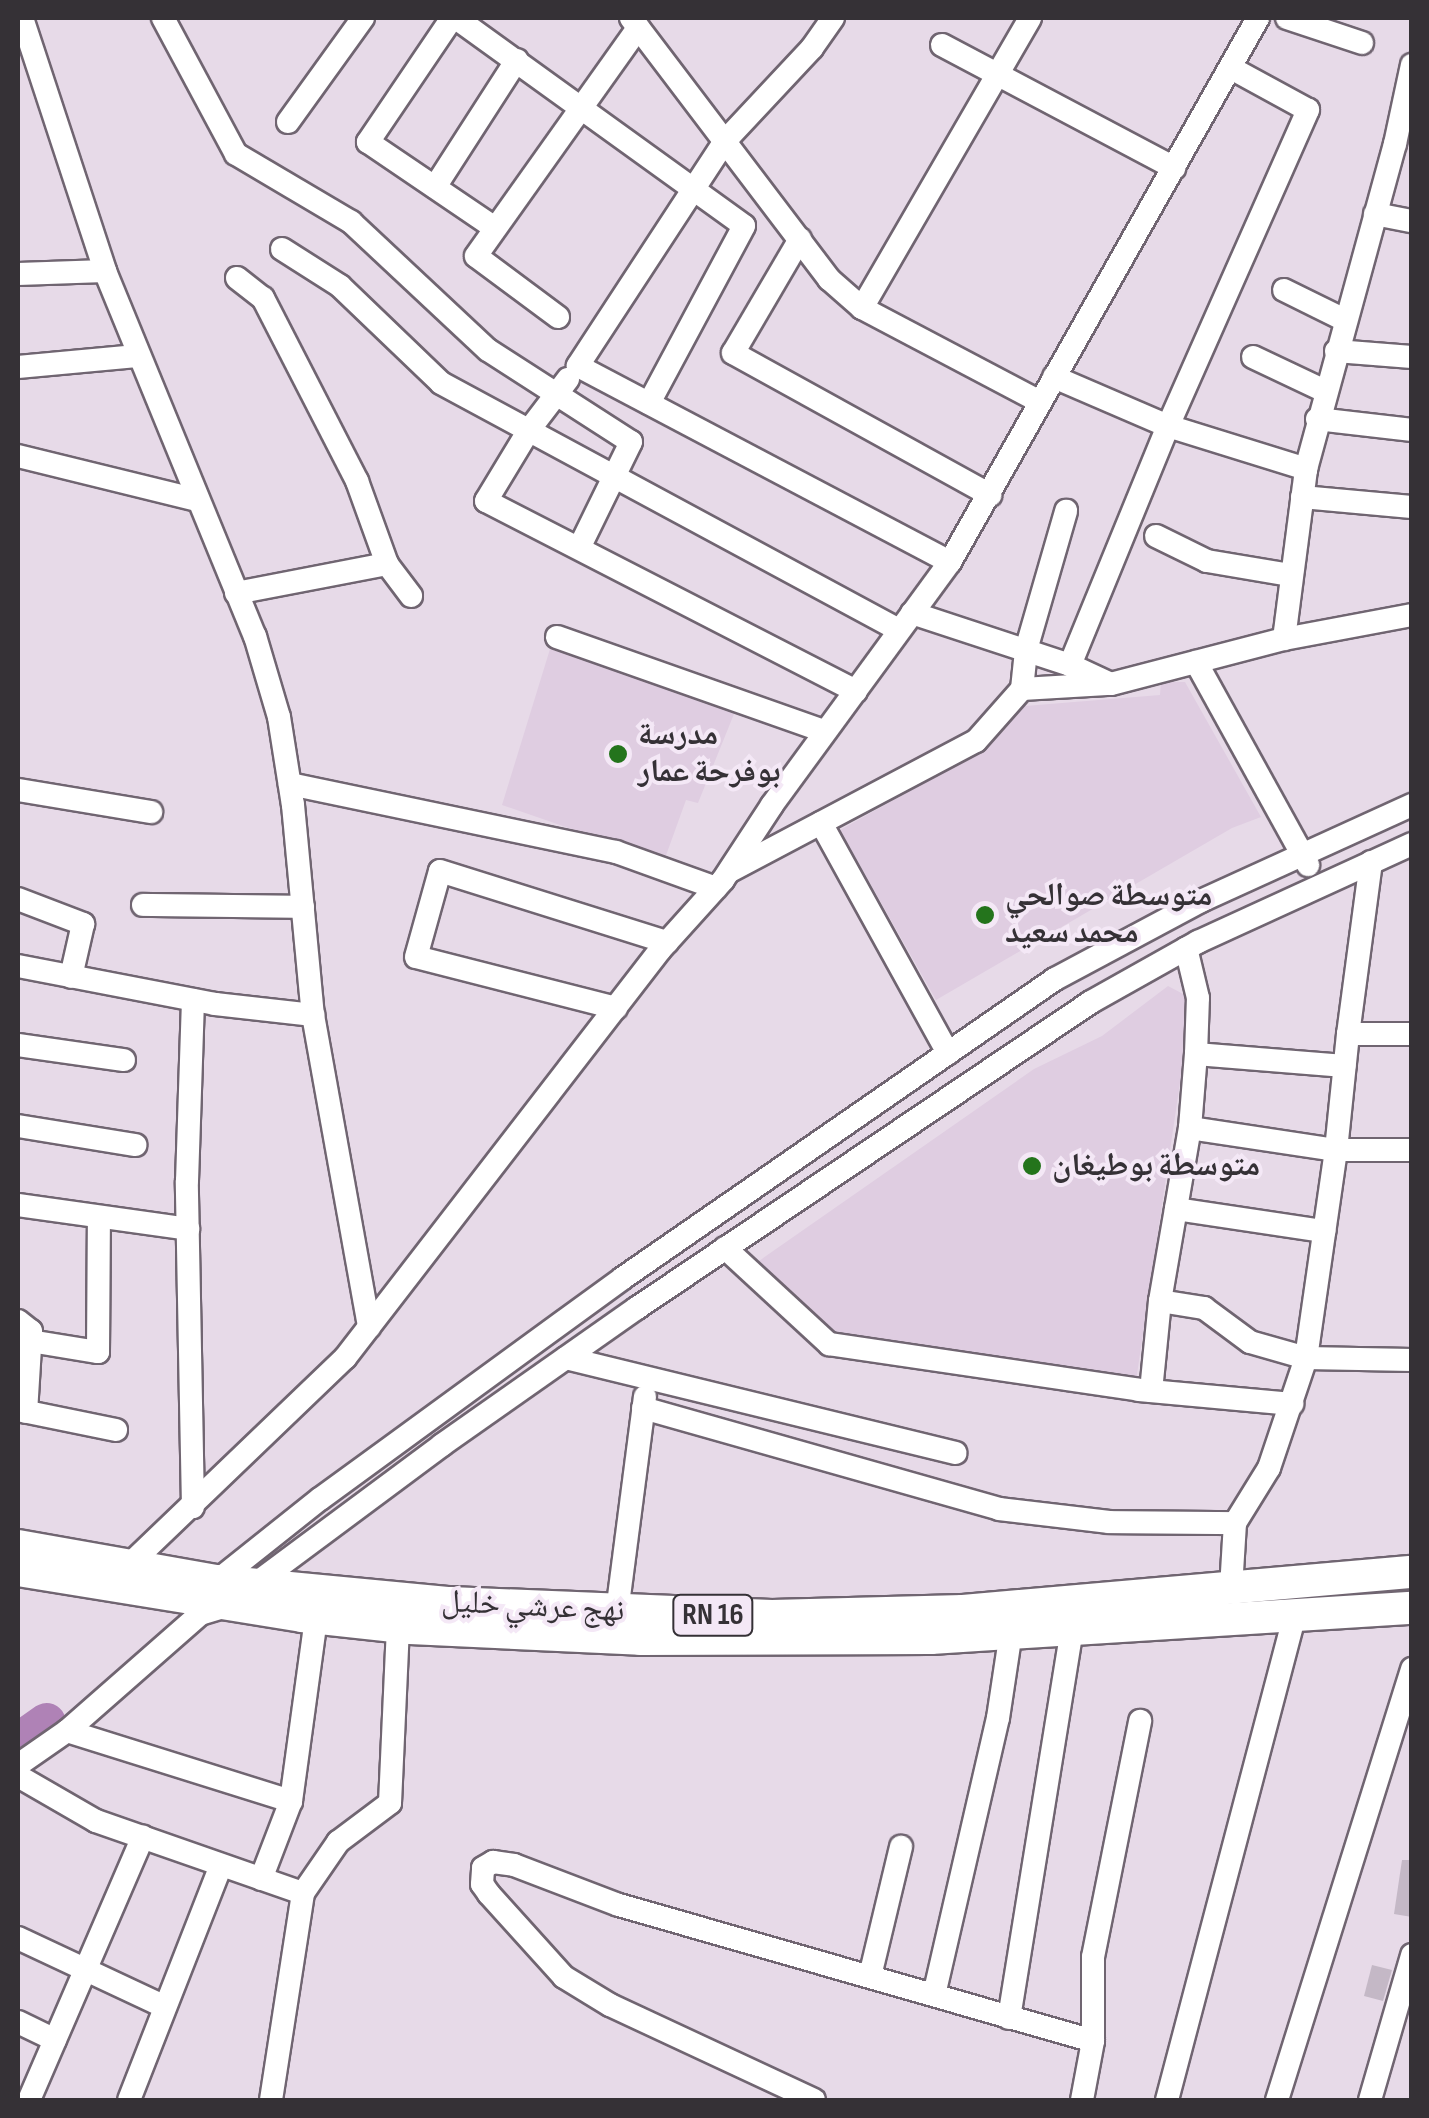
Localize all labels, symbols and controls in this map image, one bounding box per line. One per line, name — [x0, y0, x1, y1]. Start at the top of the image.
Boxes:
place label: مدرسة بوفرحة عمار — [638, 717, 780, 792]
marker: مدرسة بوفرحة عمار — [607, 743, 629, 765]
place label: متوسطة صوالحي محمد سعيد — [1005, 878, 1212, 953]
marker: متوسطة صوالحي محمد سعيد — [974, 904, 996, 926]
place label: متوسطة بوطيغان — [1052, 1147, 1260, 1185]
marker: متوسطة بوطيغان — [1021, 1155, 1043, 1177]
street label: نهج عرشي خليل — [441, 1583, 625, 1631]
road number: RN 16 — [670, 1590, 756, 1640]

